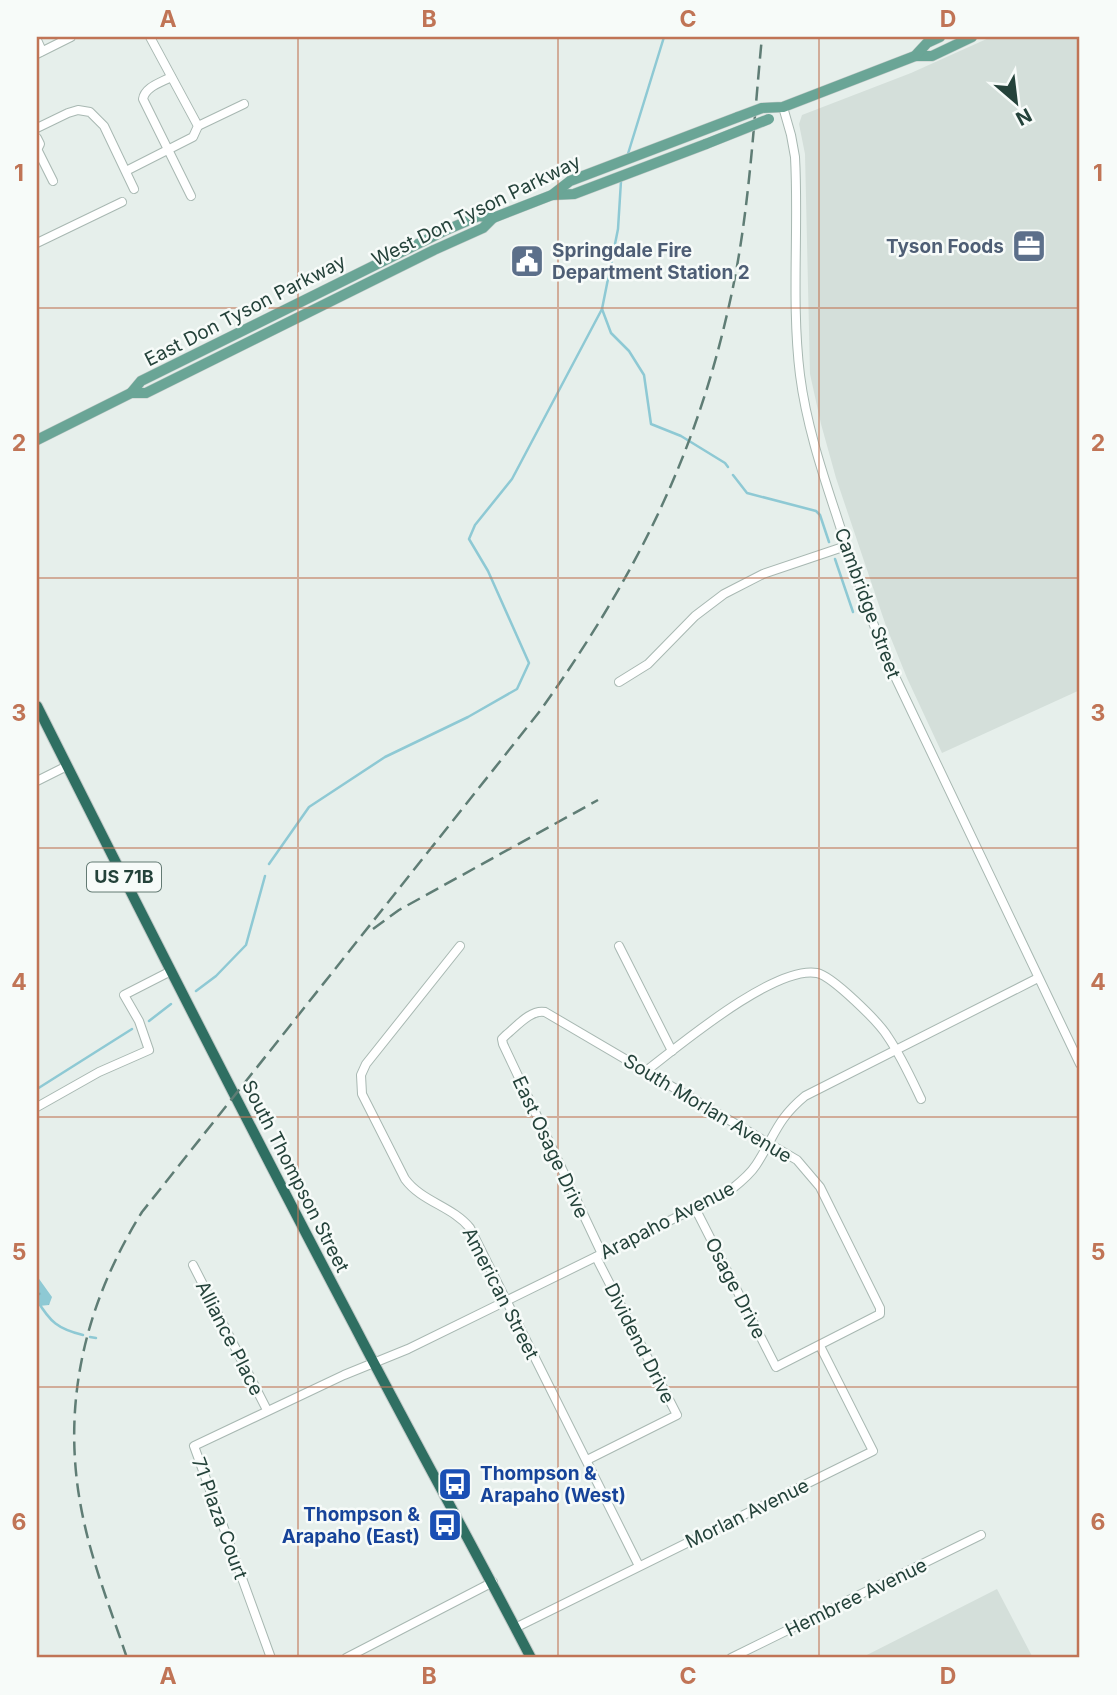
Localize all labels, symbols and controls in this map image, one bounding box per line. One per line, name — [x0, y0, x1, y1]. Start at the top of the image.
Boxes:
text: A — [159, 5, 177, 33]
text: B — [421, 5, 437, 33]
text: C — [679, 5, 697, 33]
text: D — [940, 5, 956, 33]
north arrow — [981, 66, 1050, 136]
text: N — [1012, 103, 1036, 130]
street label: West Don Tyson Parkway — [368, 150, 585, 271]
text: 1 — [14, 159, 24, 187]
text: 1 — [1093, 159, 1103, 187]
office icon: Tyson Foods — [1010, 227, 1048, 265]
place label: Tyson Foods — [886, 235, 1004, 258]
place label: Springdale Fire Department Station 2 — [552, 239, 750, 284]
public building icon: Springdale Fire Department Station 2 — [508, 242, 546, 280]
street label: East Don Tyson Parkway — [141, 250, 350, 371]
text: 2 — [12, 429, 26, 457]
text: 2 — [1091, 429, 1105, 457]
street label: Cambridge Street — [830, 525, 905, 681]
text: 3 — [12, 699, 26, 727]
text: 3 — [1091, 699, 1105, 727]
road number: US 71B — [87, 862, 161, 892]
text: 4 — [11, 968, 27, 996]
text: 4 — [1090, 968, 1106, 996]
street label: South Morlan Avenue — [619, 1049, 796, 1168]
street label: East Osage Drive — [508, 1073, 594, 1222]
street label: South Thompson Street — [237, 1076, 354, 1276]
street label: Arapaho Avenue — [596, 1177, 738, 1264]
street label: American Street — [457, 1224, 544, 1363]
street label: Osage Drive — [700, 1234, 771, 1343]
text: 5 — [12, 1238, 26, 1266]
text: 5 — [1091, 1238, 1105, 1266]
street label: Alliance Place — [191, 1277, 268, 1399]
street label: Dividend Drive — [599, 1279, 680, 1407]
street label: 71 Plaza Court — [187, 1454, 252, 1582]
place label: Thompson & Arapaho (West) — [480, 1462, 626, 1507]
bus stop icon: Thompson & Arapaho (West) — [436, 1465, 474, 1503]
street label: Morlan Avenue — [682, 1474, 813, 1553]
place label: Thompson & Arapaho (East) — [282, 1503, 420, 1548]
bus stop icon: Thompson & Arapaho (East) — [426, 1506, 464, 1544]
text: 6 — [12, 1508, 26, 1536]
text: 6 — [1091, 1508, 1105, 1536]
street label: Hembree Avenue — [782, 1553, 931, 1642]
text: A — [159, 1662, 177, 1690]
text: B — [421, 1662, 437, 1690]
text: C — [679, 1662, 697, 1690]
text: D — [940, 1662, 956, 1690]

